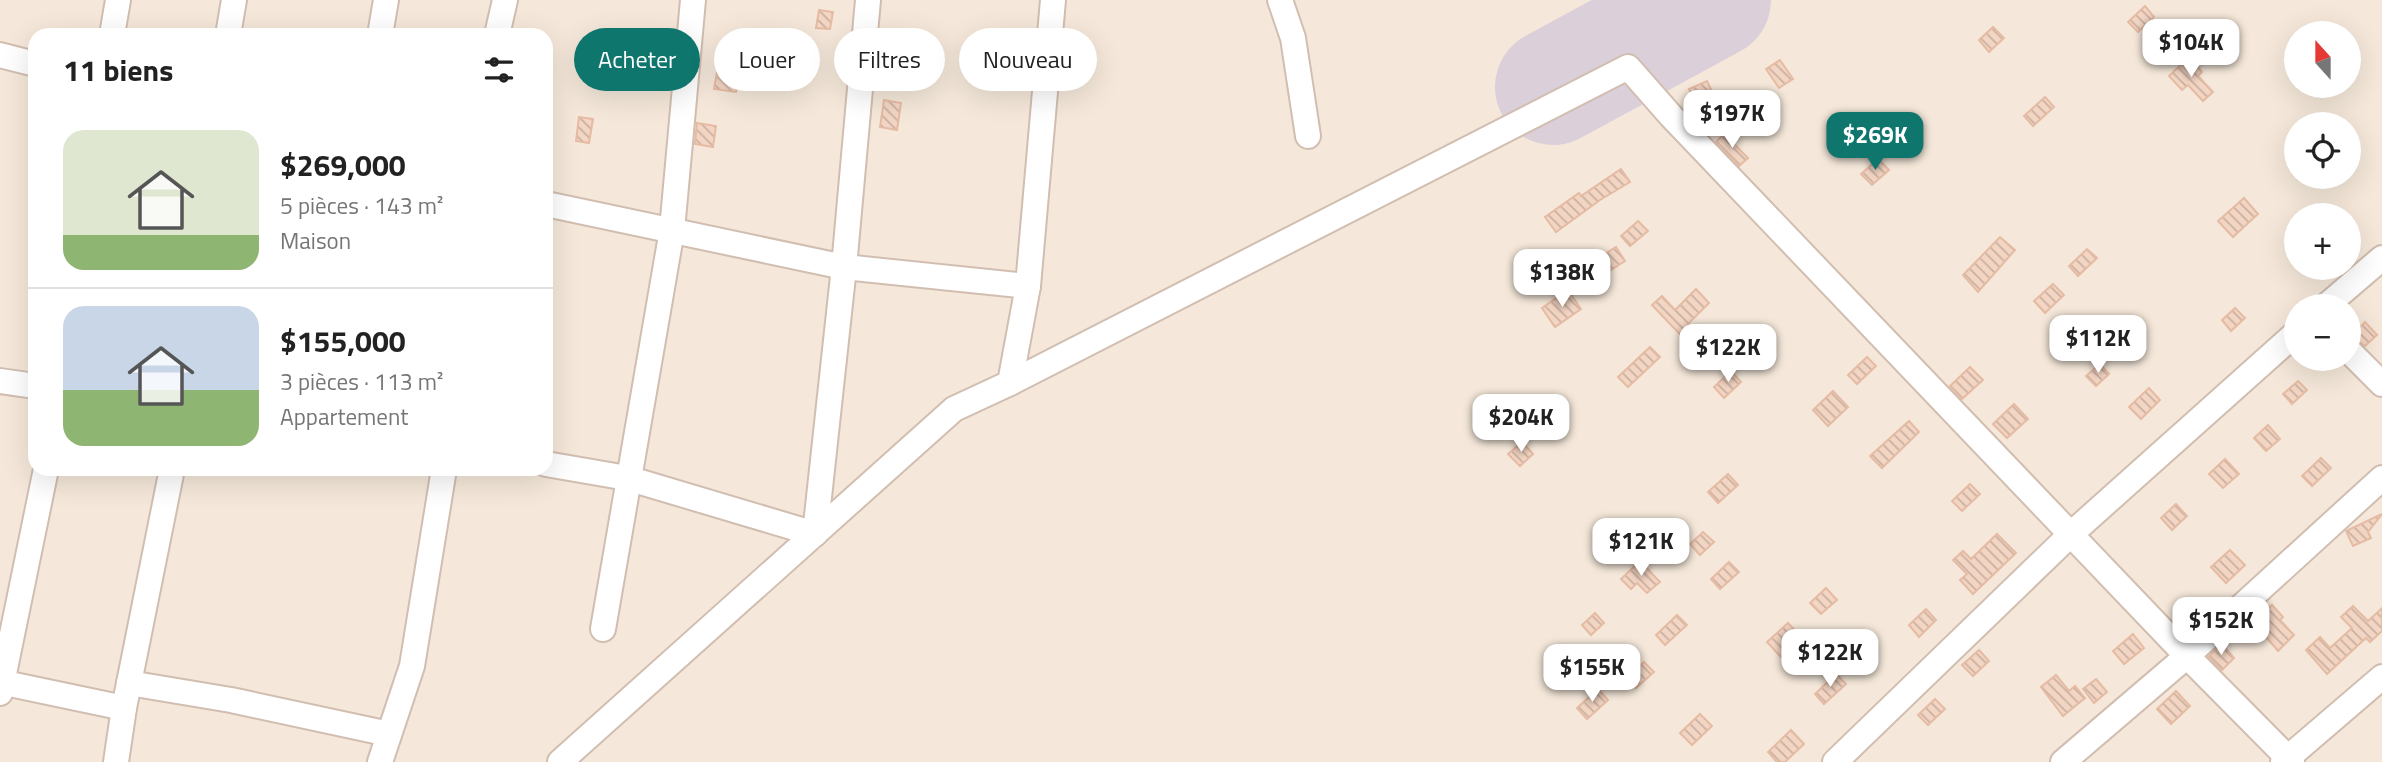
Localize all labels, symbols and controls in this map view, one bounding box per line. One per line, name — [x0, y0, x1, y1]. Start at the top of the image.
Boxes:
pin: $104K — [2142, 20, 2240, 79]
north arrow — [2284, 21, 2361, 98]
map controls — [2284, 21, 2361, 371]
text: $104K — [2158, 24, 2224, 59]
chip: Acheter — [574, 28, 700, 91]
chip: Louer — [714, 28, 820, 91]
chip: Filtres — [834, 28, 945, 91]
chip: Nouveau — [959, 28, 1097, 91]
text: 11 biens — [63, 47, 173, 93]
icon: filters — [480, 51, 518, 89]
pin: $197K — [1683, 90, 1781, 150]
text: $197K — [1699, 95, 1765, 130]
button: locate — [2284, 112, 2361, 189]
pin: $269K — [1826, 113, 1924, 172]
text: $269K — [1842, 117, 1908, 152]
text: $269,000 — [280, 142, 406, 188]
icon: home — [119, 158, 203, 242]
text: 5 pièces · 143 m² — [280, 188, 443, 223]
button: + — [2284, 203, 2361, 280]
text: Maison — [280, 223, 351, 258]
pin: $138K — [1513, 250, 1611, 309]
text: $138K — [1529, 254, 1595, 289]
button: − — [2284, 294, 2361, 371]
pin: $112K — [2049, 316, 2147, 375]
text: $155,000 — [280, 318, 406, 364]
text: $112K — [2065, 320, 2131, 355]
pin: $122K — [1679, 324, 1777, 384]
text: $122K — [1695, 329, 1761, 364]
icon: home — [119, 334, 203, 418]
text: 3 pièces · 113 m² — [280, 364, 443, 399]
pin: $204K — [1472, 394, 1570, 454]
text: Appartement — [280, 399, 408, 434]
text: $204K — [1488, 399, 1554, 434]
pin: $121K — [1592, 518, 1690, 578]
text: $121K — [1608, 523, 1674, 558]
pin: $152K — [2172, 598, 2270, 657]
text: $152K — [2188, 602, 2254, 637]
pin: $122K — [1781, 630, 1879, 689]
text: $122K — [1797, 634, 1863, 669]
pin: $155K — [1543, 644, 1641, 704]
text: $155K — [1559, 649, 1625, 684]

